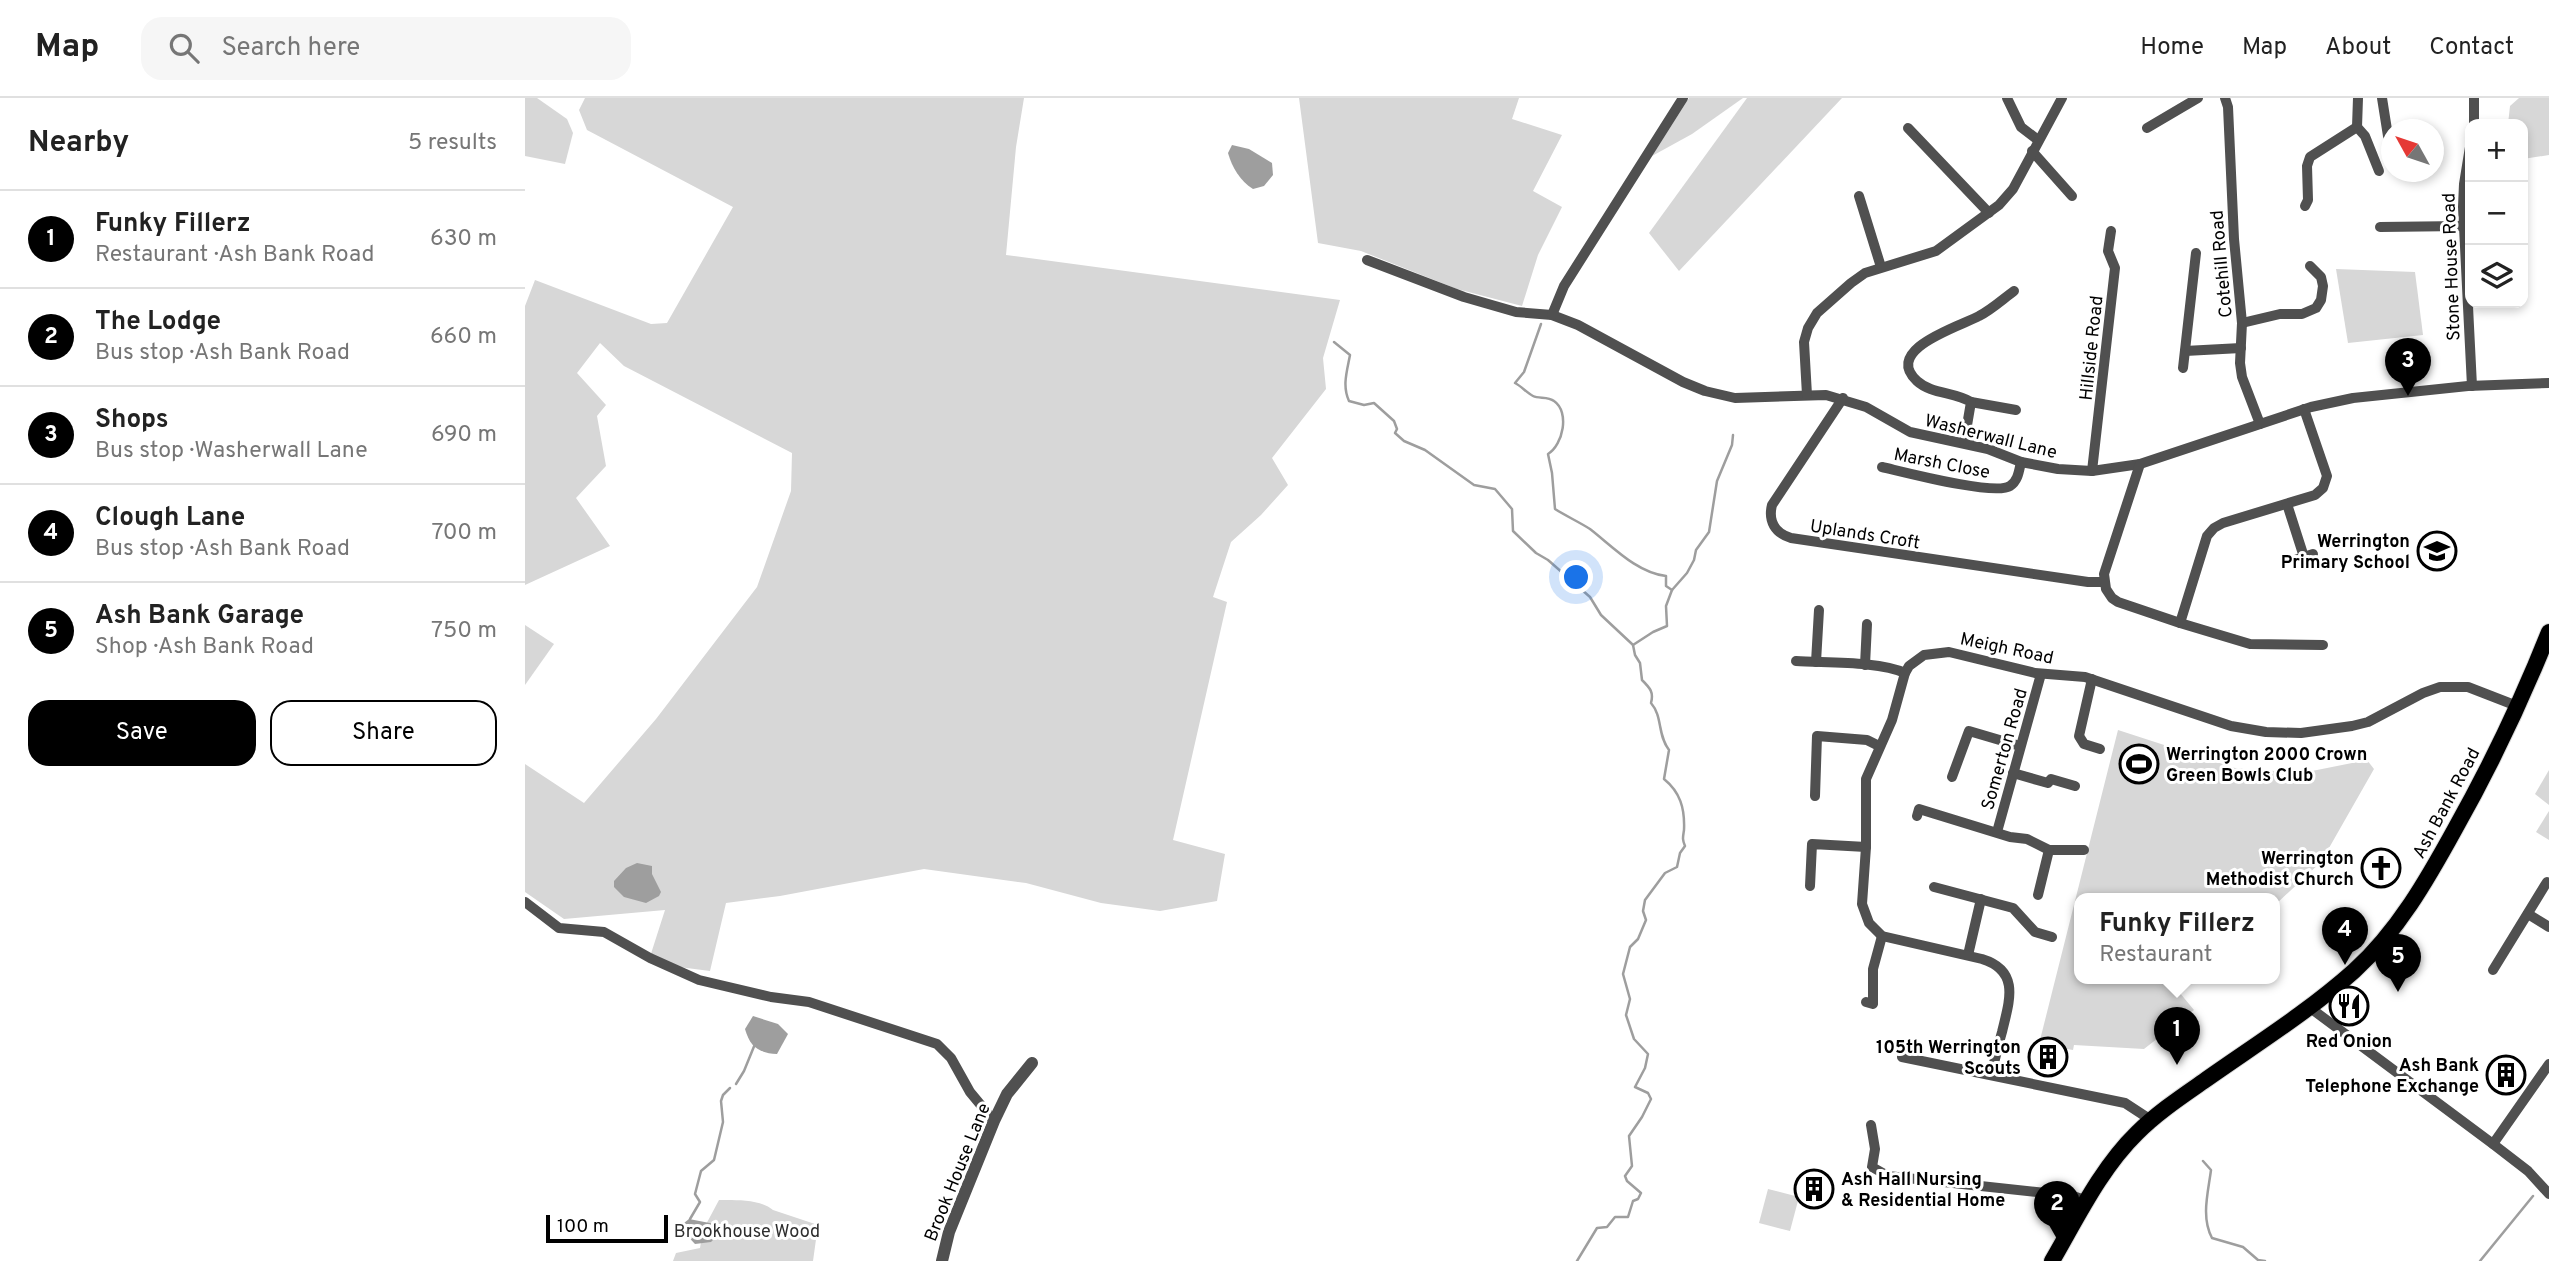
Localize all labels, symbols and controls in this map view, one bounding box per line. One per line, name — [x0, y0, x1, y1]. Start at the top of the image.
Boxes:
search box — [141, 17, 631, 80]
text: Map — [35, 27, 99, 69]
icon: search — [165, 29, 203, 67]
text: Search here — [221, 32, 360, 65]
text: Home — [2140, 33, 2204, 63]
text: Map — [2242, 33, 2287, 63]
text: About — [2325, 33, 2391, 63]
text: Contact — [2429, 33, 2514, 63]
north arrow — [2381, 119, 2444, 182]
map controls — [2465, 119, 2528, 308]
button: + — [2465, 119, 2528, 182]
text: Nearby — [28, 125, 129, 162]
text: 5 results — [408, 129, 497, 158]
button: − — [2465, 182, 2528, 245]
street label: Stone House Road — [2438, 193, 2467, 341]
text: Funky Fillerz — [95, 208, 251, 241]
street label: Cotehill Road — [2206, 209, 2239, 319]
text: 1 — [46, 225, 56, 254]
text: 630 m — [430, 225, 497, 254]
text: Restaurant · Ash Bank Road — [95, 241, 374, 270]
button: layers — [2465, 245, 2528, 308]
street label: Hillside Road — [2076, 295, 2109, 402]
text: The Lodge — [95, 306, 221, 339]
text: 2 — [44, 323, 58, 352]
text: 660 m — [430, 323, 497, 352]
pin: 3 — [2385, 338, 2431, 396]
text: Bus stop · Ash Bank Road — [95, 339, 350, 368]
text: Shops — [95, 404, 169, 437]
street label: Washerwall Lane — [1922, 410, 2059, 465]
text: 3 — [44, 421, 58, 450]
text: 690 m — [431, 421, 497, 450]
text: Bus stop · Washerwall Lane — [95, 437, 368, 466]
street label: Marsh Close — [1892, 444, 1992, 485]
text: Clough Lane — [95, 502, 245, 535]
street label: Uplands Croft — [1808, 515, 1921, 556]
text: 4 — [44, 519, 58, 548]
text: 700 m — [431, 519, 497, 548]
school or university icon: Werrington Primary School — [2416, 530, 2458, 572]
place label: Werrington Primary School — [2281, 531, 2410, 575]
text: Bus stop · Ash Bank Road — [95, 535, 350, 564]
your location — [1559, 560, 1593, 594]
text: Ash Bank Garage — [95, 600, 304, 633]
text: 5 — [44, 617, 58, 646]
text: 750 m — [431, 617, 497, 646]
street label: Meigh Road — [1958, 628, 2056, 671]
text: Shop · Ash Bank Road — [95, 633, 314, 662]
street label: Somerton Road — [1977, 686, 2034, 813]
button: Save — [28, 700, 256, 766]
button: Share — [270, 700, 497, 766]
sports icon: Werrington 2000 Crown Green Bowls Club — [2118, 743, 2160, 785]
place label: Werrington 2000 Crown Green Bowls Club — [2166, 744, 2367, 788]
street label: Ash Bank Road — [2408, 744, 2486, 863]
church icon: Werrington Methodist Church — [2360, 847, 2402, 889]
place label: Werrington Methodist Church — [2206, 848, 2354, 892]
popup — [2074, 893, 2280, 984]
pin: 4 — [2322, 907, 2368, 965]
text: Funky Fillerz — [2099, 908, 2255, 941]
pin: 5 — [2375, 934, 2421, 992]
text: Restaurant — [2099, 941, 2212, 970]
restaurant icon: Red Onion — [2328, 985, 2370, 1027]
pin: 1 — [2154, 1007, 2200, 1065]
place label: Red Onion — [2306, 1031, 2392, 1054]
building icon: 105th Werrington Scouts — [2027, 1036, 2069, 1078]
place label: 105th Werrington Scouts — [1876, 1037, 2021, 1081]
building icon: Ash Bank Telephone Exchange — [2485, 1054, 2527, 1096]
place label: Ash Bank Telephone Exchange — [2305, 1055, 2479, 1099]
street label: Brook House Lane — [920, 1100, 997, 1245]
building icon: Ash Hall Nursing & Residential Home — [1793, 1168, 1835, 1210]
place label: Ash Hall Nursing & Residential Home — [1841, 1169, 2005, 1213]
pin: 2 — [2034, 1181, 2080, 1239]
scale bar — [546, 1212, 669, 1244]
text: 100 m — [557, 1215, 609, 1239]
park label: Brookhouse Wood — [674, 1221, 820, 1244]

